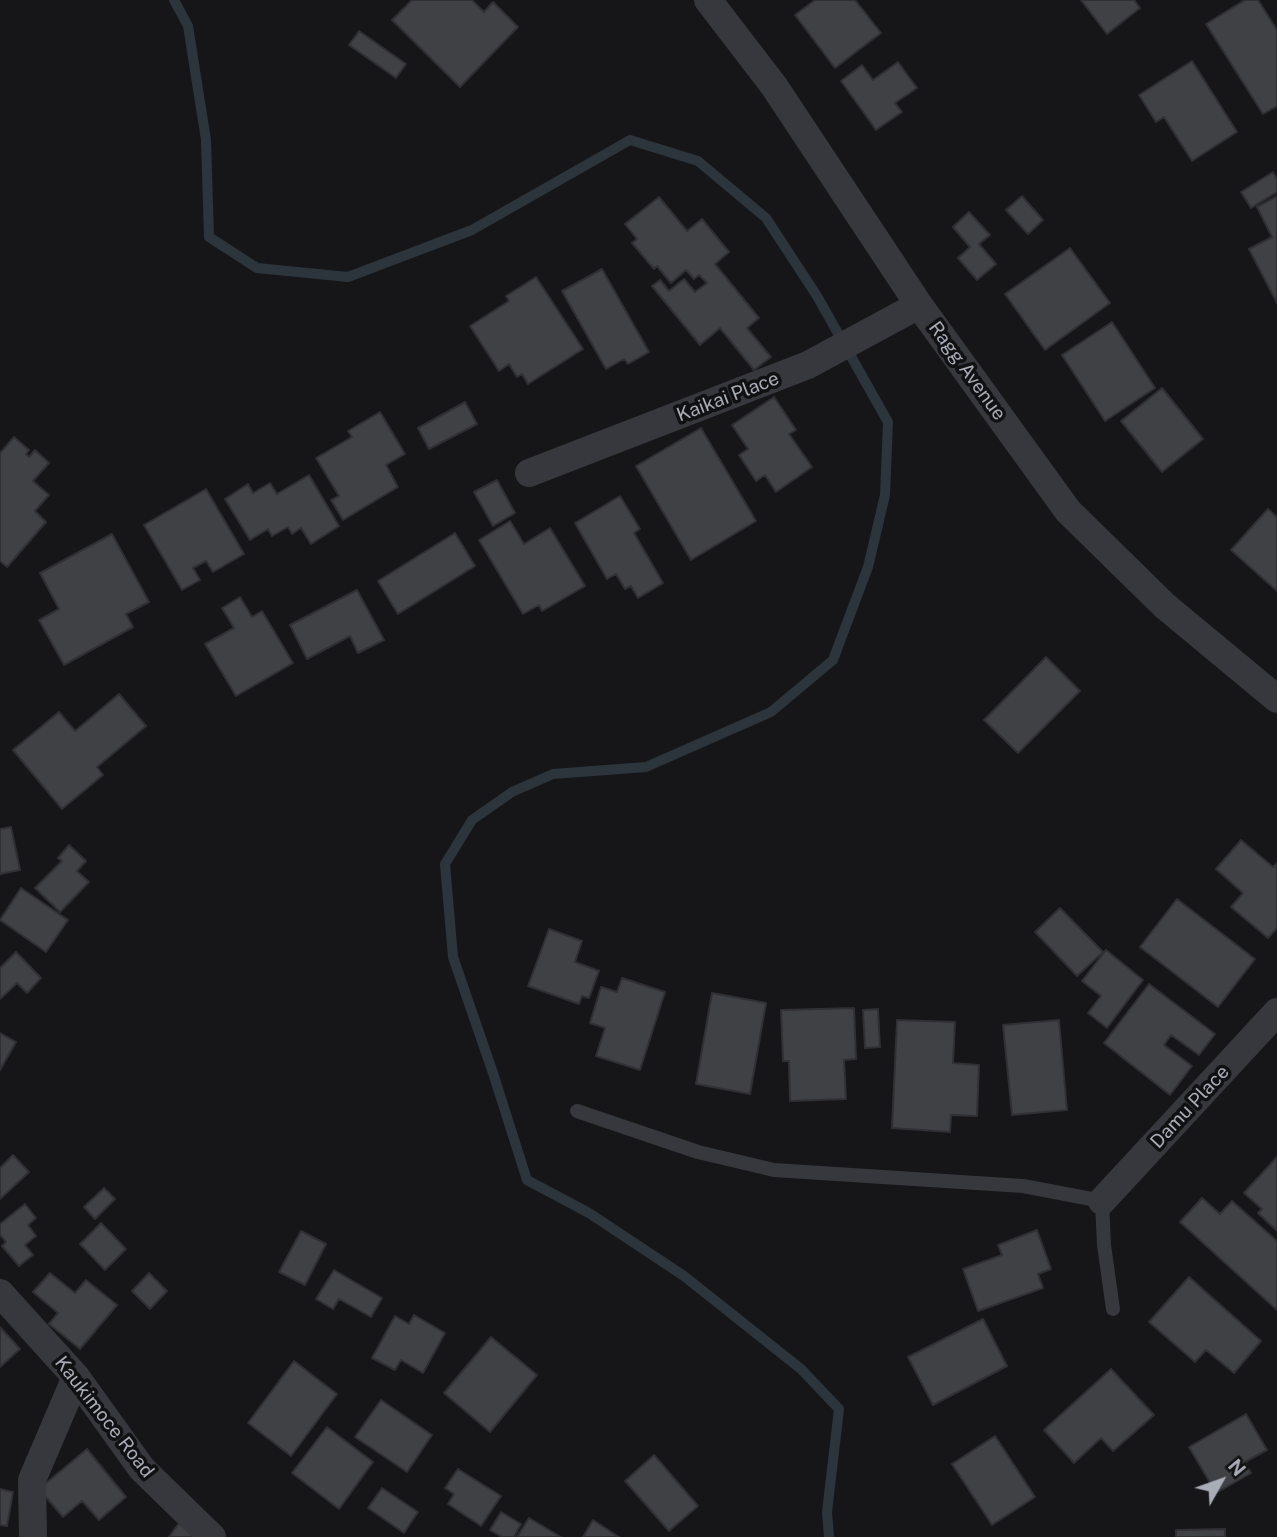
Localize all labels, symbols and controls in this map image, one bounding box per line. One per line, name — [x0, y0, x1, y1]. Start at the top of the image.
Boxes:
street label: Ragg Avenue — [924, 317, 1010, 425]
street label: Kaikai Place — [674, 367, 782, 427]
street label: Damu Place — [1146, 1061, 1234, 1153]
street label: Kaukimoce Road — [50, 1352, 158, 1482]
north arrow — [1186, 1446, 1256, 1516]
text: N — [1224, 1455, 1250, 1480]

